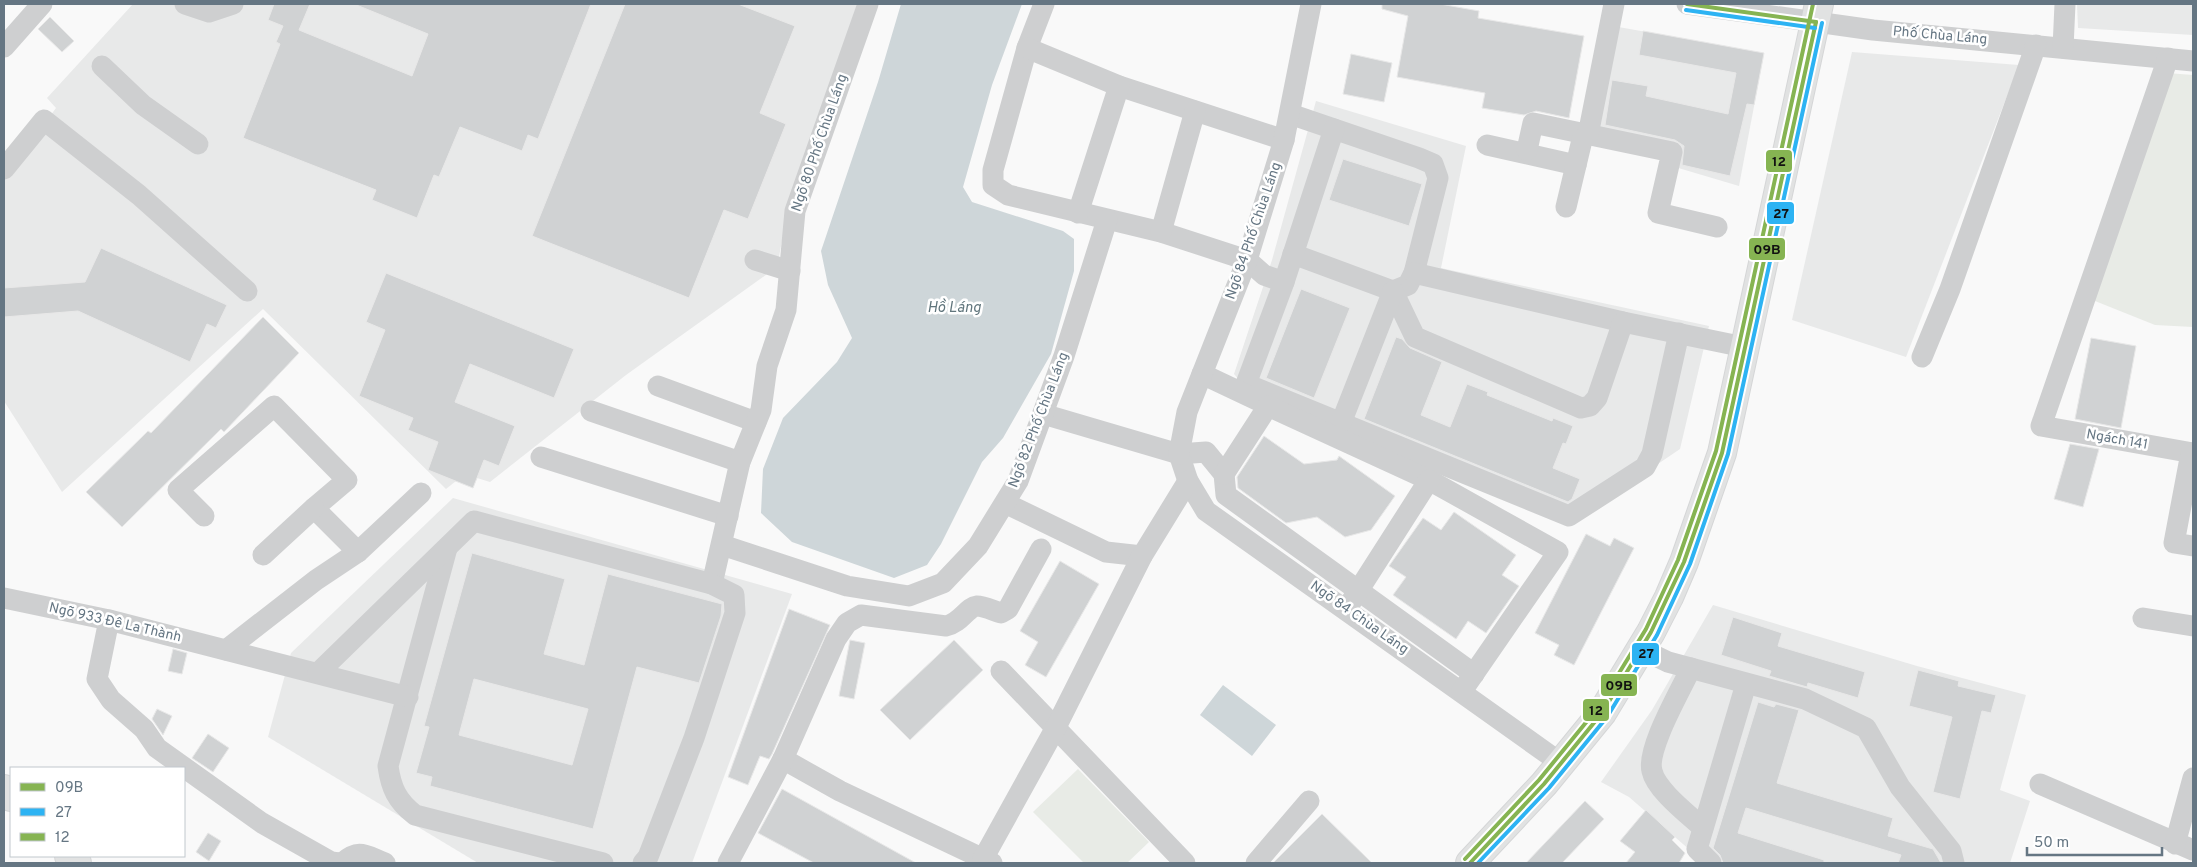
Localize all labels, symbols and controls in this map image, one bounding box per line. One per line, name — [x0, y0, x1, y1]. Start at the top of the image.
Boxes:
street label: Phố Chùa Láng — [1892, 23, 1988, 49]
street label: Ngõ 80 Phố Chùa Láng — [788, 72, 852, 214]
line badge: 12 — [1765, 149, 1793, 173]
text: 12 — [1772, 154, 1786, 171]
street label: Ngõ 84 Phố Chùa Láng — [1222, 160, 1286, 302]
line badge: 27 — [1766, 201, 1795, 225]
text: 27 — [1773, 206, 1789, 223]
line badge: 09B — [1748, 237, 1786, 261]
text: 09B — [1753, 242, 1781, 259]
water label: Hồ Láng — [927, 298, 982, 318]
street label: Ngõ 82 Phố Chùa Láng — [1005, 350, 1073, 490]
street label: Ngách 141 — [2085, 426, 2149, 454]
street label: Ngõ 84 Chùa Láng — [1307, 578, 1411, 658]
street label: Ngõ 933 Đê La Thành — [47, 600, 183, 646]
line badge: 27 — [1631, 642, 1660, 666]
text: 27 — [1638, 646, 1654, 663]
line badge: 09B — [1600, 673, 1638, 697]
text: 09B — [1605, 678, 1633, 695]
line badge: 12 — [1582, 698, 1610, 722]
text: 12 — [1589, 703, 1603, 720]
legend — [10, 767, 185, 857]
text: 09B — [55, 779, 83, 798]
text: 27 — [55, 804, 72, 823]
scale bar — [2027, 824, 2162, 856]
text: 12 — [55, 829, 70, 848]
text: 50 m — [2034, 834, 2069, 853]

